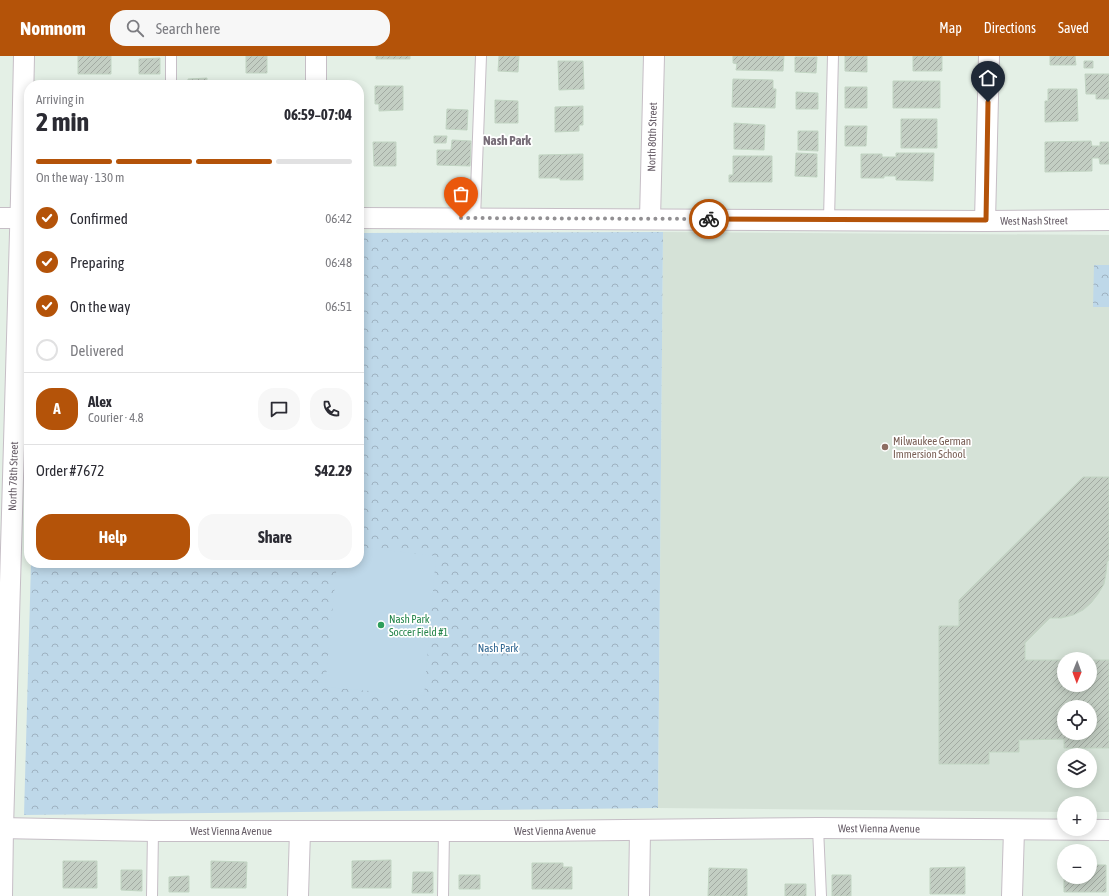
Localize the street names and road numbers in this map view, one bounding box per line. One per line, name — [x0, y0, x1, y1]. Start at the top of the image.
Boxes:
street label: North 80th Street — [645, 102, 659, 172]
street label: West Nash Street — [1000, 214, 1068, 227]
street label: North 78th Street — [6, 441, 20, 511]
street label: West Vienna Avenue — [838, 822, 920, 835]
street label: West Vienna Avenue — [514, 824, 596, 837]
street label: West Vienna Avenue — [190, 825, 272, 837]

